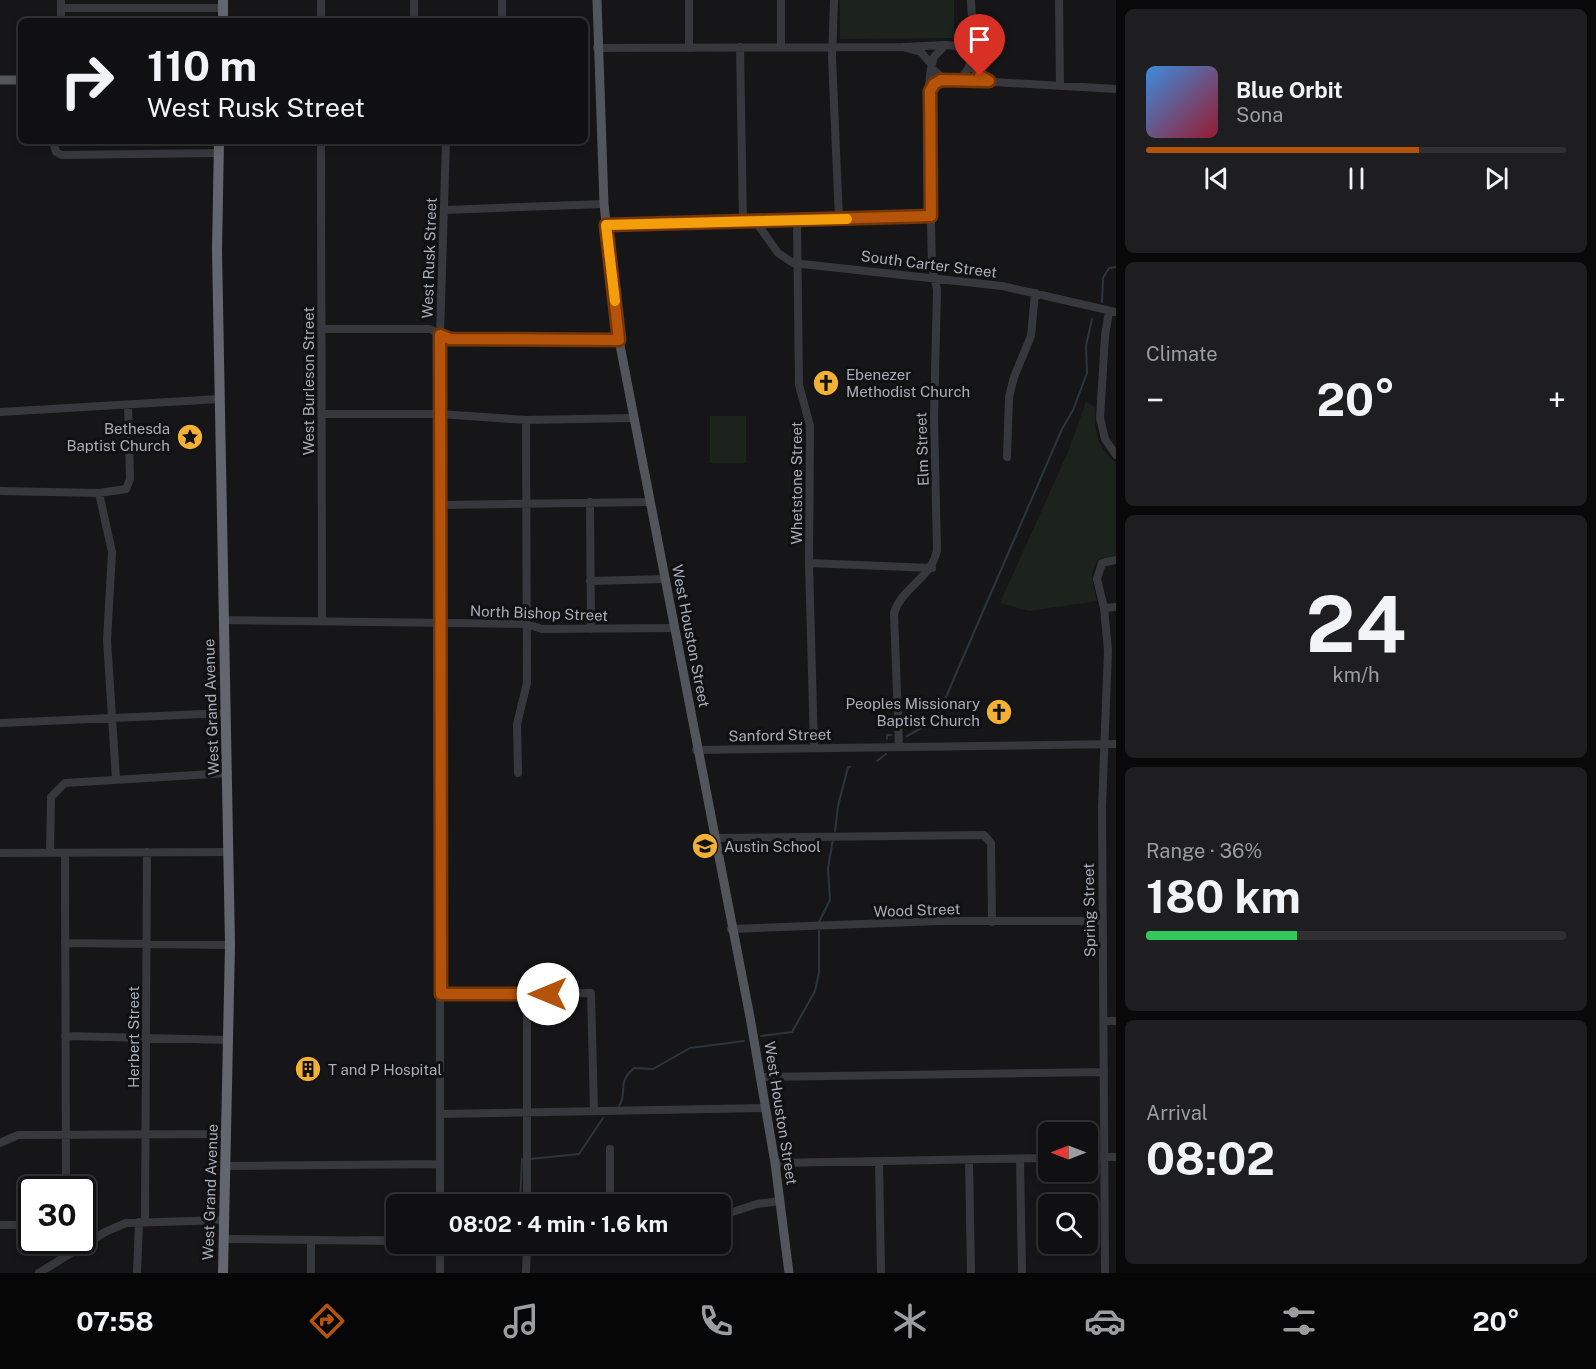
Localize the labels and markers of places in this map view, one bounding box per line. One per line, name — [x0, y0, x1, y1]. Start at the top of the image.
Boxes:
pin — [954, 14, 1005, 76]
place label: Ebenezer Methodist Church — [846, 366, 970, 400]
church icon: Ebenezer Methodist Church — [811, 368, 841, 398]
place label: Bethesda Baptist Church — [66, 420, 170, 454]
place icon: Bethesda Baptist Church — [175, 422, 205, 452]
place label: Peoples Missionary Baptist Church — [846, 695, 980, 729]
church icon: Peoples Missionary Baptist Church — [984, 697, 1014, 727]
school or university icon: Austin School — [690, 831, 720, 861]
place label: Austin School — [724, 838, 821, 855]
building icon: T and P Hospital — [293, 1054, 323, 1084]
place label: T and P Hospital — [328, 1061, 442, 1078]

